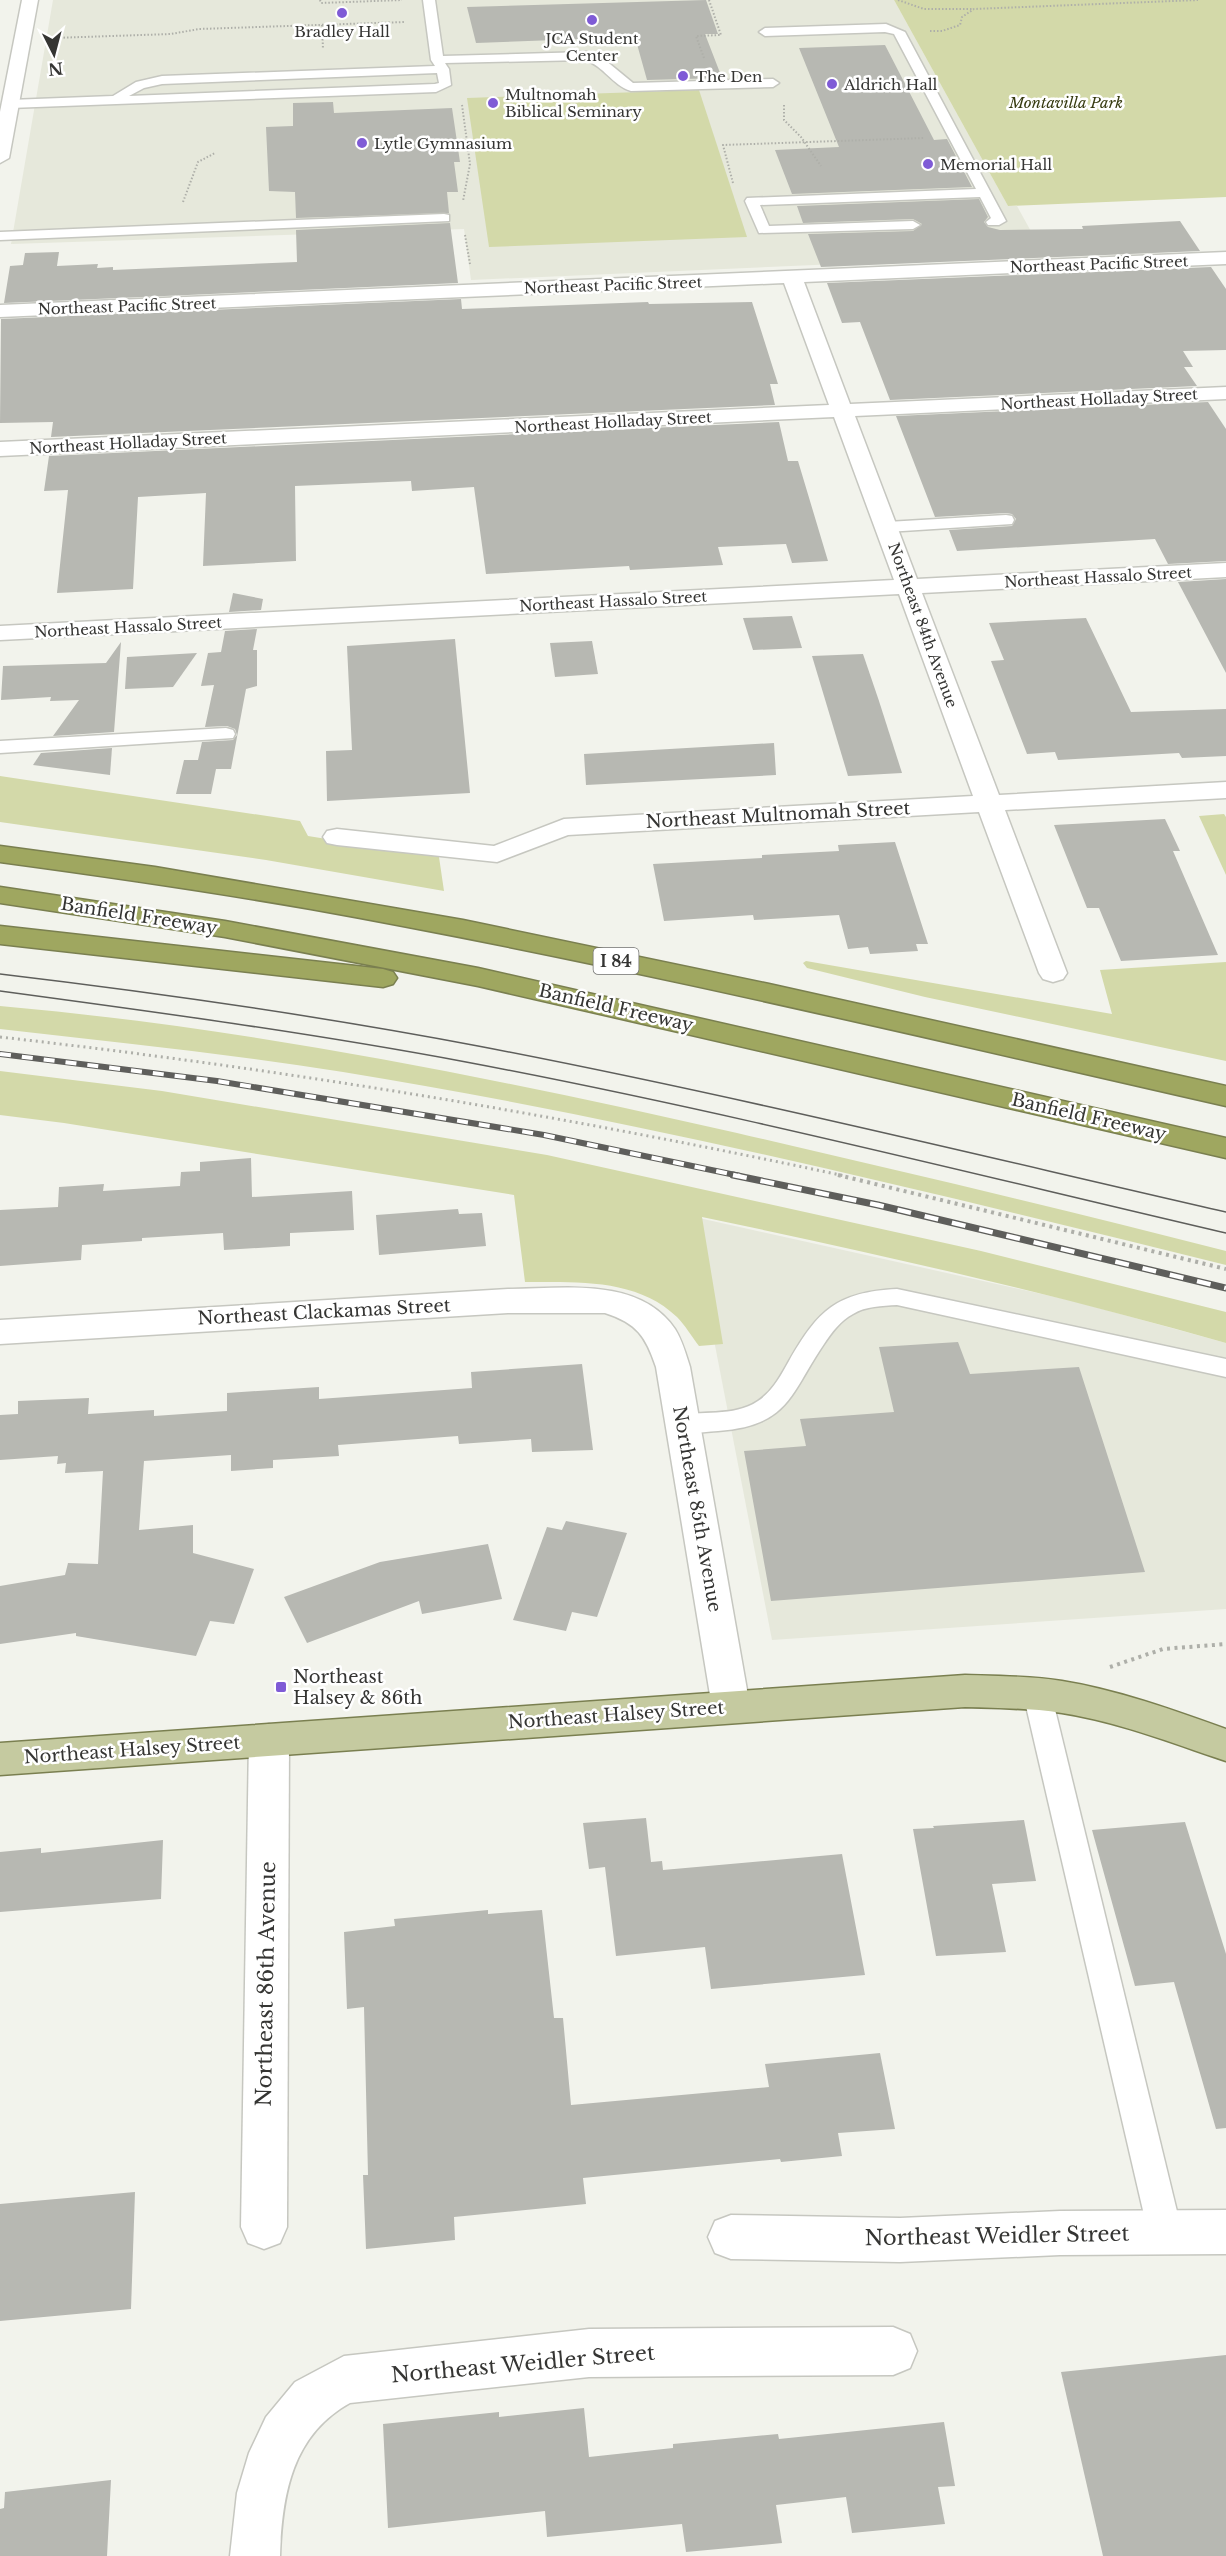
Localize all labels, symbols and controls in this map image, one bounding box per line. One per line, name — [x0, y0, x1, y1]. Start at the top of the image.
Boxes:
marker: Bradley Hall — [335, 6, 349, 20]
marker: JCA Student Center — [585, 13, 599, 27]
place label: Bradley Hall — [294, 22, 390, 41]
north arrow — [24, 24, 84, 84]
place label: JCA Student Center — [543, 29, 639, 65]
text: N — [47, 58, 64, 80]
place label: The Den — [695, 67, 762, 86]
marker: The Den — [676, 69, 690, 83]
place label: Aldrich Hall — [843, 75, 938, 94]
marker: Aldrich Hall — [825, 77, 839, 91]
place label: Multnomah Biblical Seminary — [505, 85, 642, 121]
park label: Montavilla Park — [1008, 93, 1123, 112]
marker: Multnomah Biblical Seminary — [486, 96, 500, 110]
place label: Lytle Gymnasium — [374, 134, 512, 153]
marker: Lytle Gymnasium — [355, 136, 369, 150]
place label: Memorial Hall — [940, 155, 1052, 174]
marker: Memorial Hall — [921, 157, 935, 171]
street label: Northeast Pacific Street — [1009, 251, 1189, 277]
street label: Northeast Pacific Street — [523, 272, 703, 298]
street label: Northeast Pacific Street — [37, 293, 217, 319]
street label: Northeast Holladay Street — [1000, 384, 1199, 414]
street label: Northeast Holladay Street — [514, 407, 713, 437]
street label: Northeast Holladay Street — [29, 428, 228, 458]
street label: Northeast 84th Avenue — [884, 540, 962, 710]
street label: Northeast Hassalo Street — [1004, 563, 1193, 591]
street label: Northeast Hassalo Street — [519, 587, 708, 615]
street label: Northeast Hassalo Street — [34, 613, 223, 641]
street label: Northeast Multnomah Street — [645, 797, 911, 833]
street label: Banfield Freeway — [59, 893, 219, 939]
road number: I 84 — [594, 948, 638, 974]
street label: Banfield Freeway — [536, 979, 696, 1037]
street label: Banfield Freeway — [1009, 1088, 1169, 1146]
street label: Northeast Clackamas Street — [197, 1294, 451, 1330]
street label: Northeast 85th Avenue — [668, 1404, 726, 1614]
place label: Northeast Halsey & 86th — [293, 1666, 423, 1709]
marker: Northeast Halsey & 86th — [274, 1680, 288, 1694]
street label: Northeast Halsey Street — [507, 1696, 725, 1734]
street label: Northeast Halsey Street — [23, 1731, 241, 1769]
street label: Northeast 86th Avenue — [251, 1861, 281, 2107]
street label: Northeast Weidler Street — [864, 2221, 1130, 2251]
street label: Northeast Weidler Street — [390, 2340, 656, 2388]

